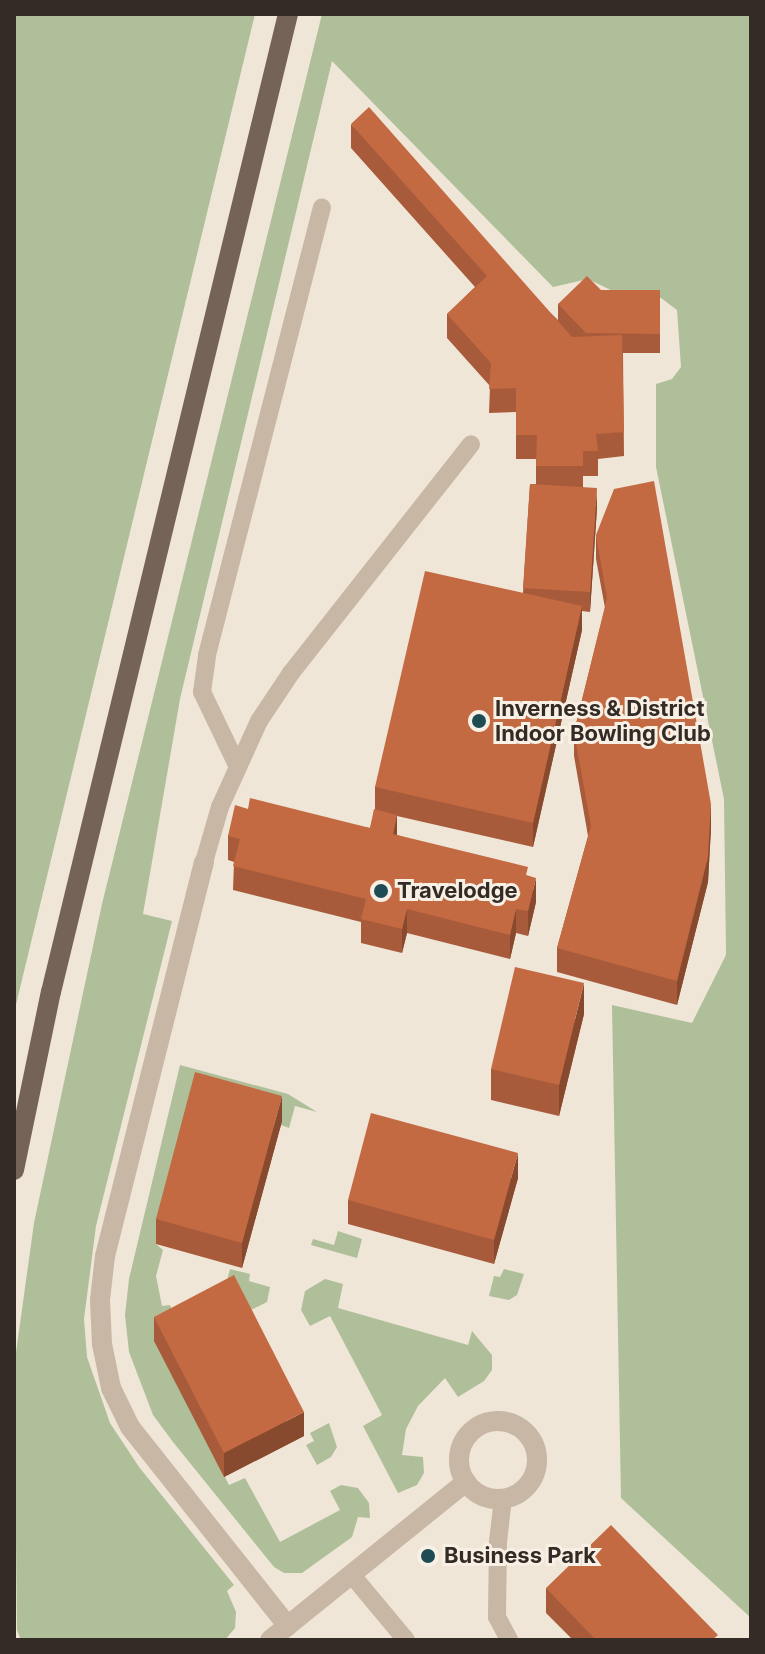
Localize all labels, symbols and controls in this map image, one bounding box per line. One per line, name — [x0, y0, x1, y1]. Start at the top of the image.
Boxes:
place label: Inverness & District Indoor Bowling Club — [495, 695, 711, 746]
marker: Inverness & District Indoor Bowling Club — [470, 712, 488, 730]
place label: Travelodge — [397, 878, 518, 904]
marker: Travelodge — [372, 882, 390, 900]
place label: Business Park — [444, 1543, 596, 1569]
marker: Business Park — [419, 1547, 437, 1565]

